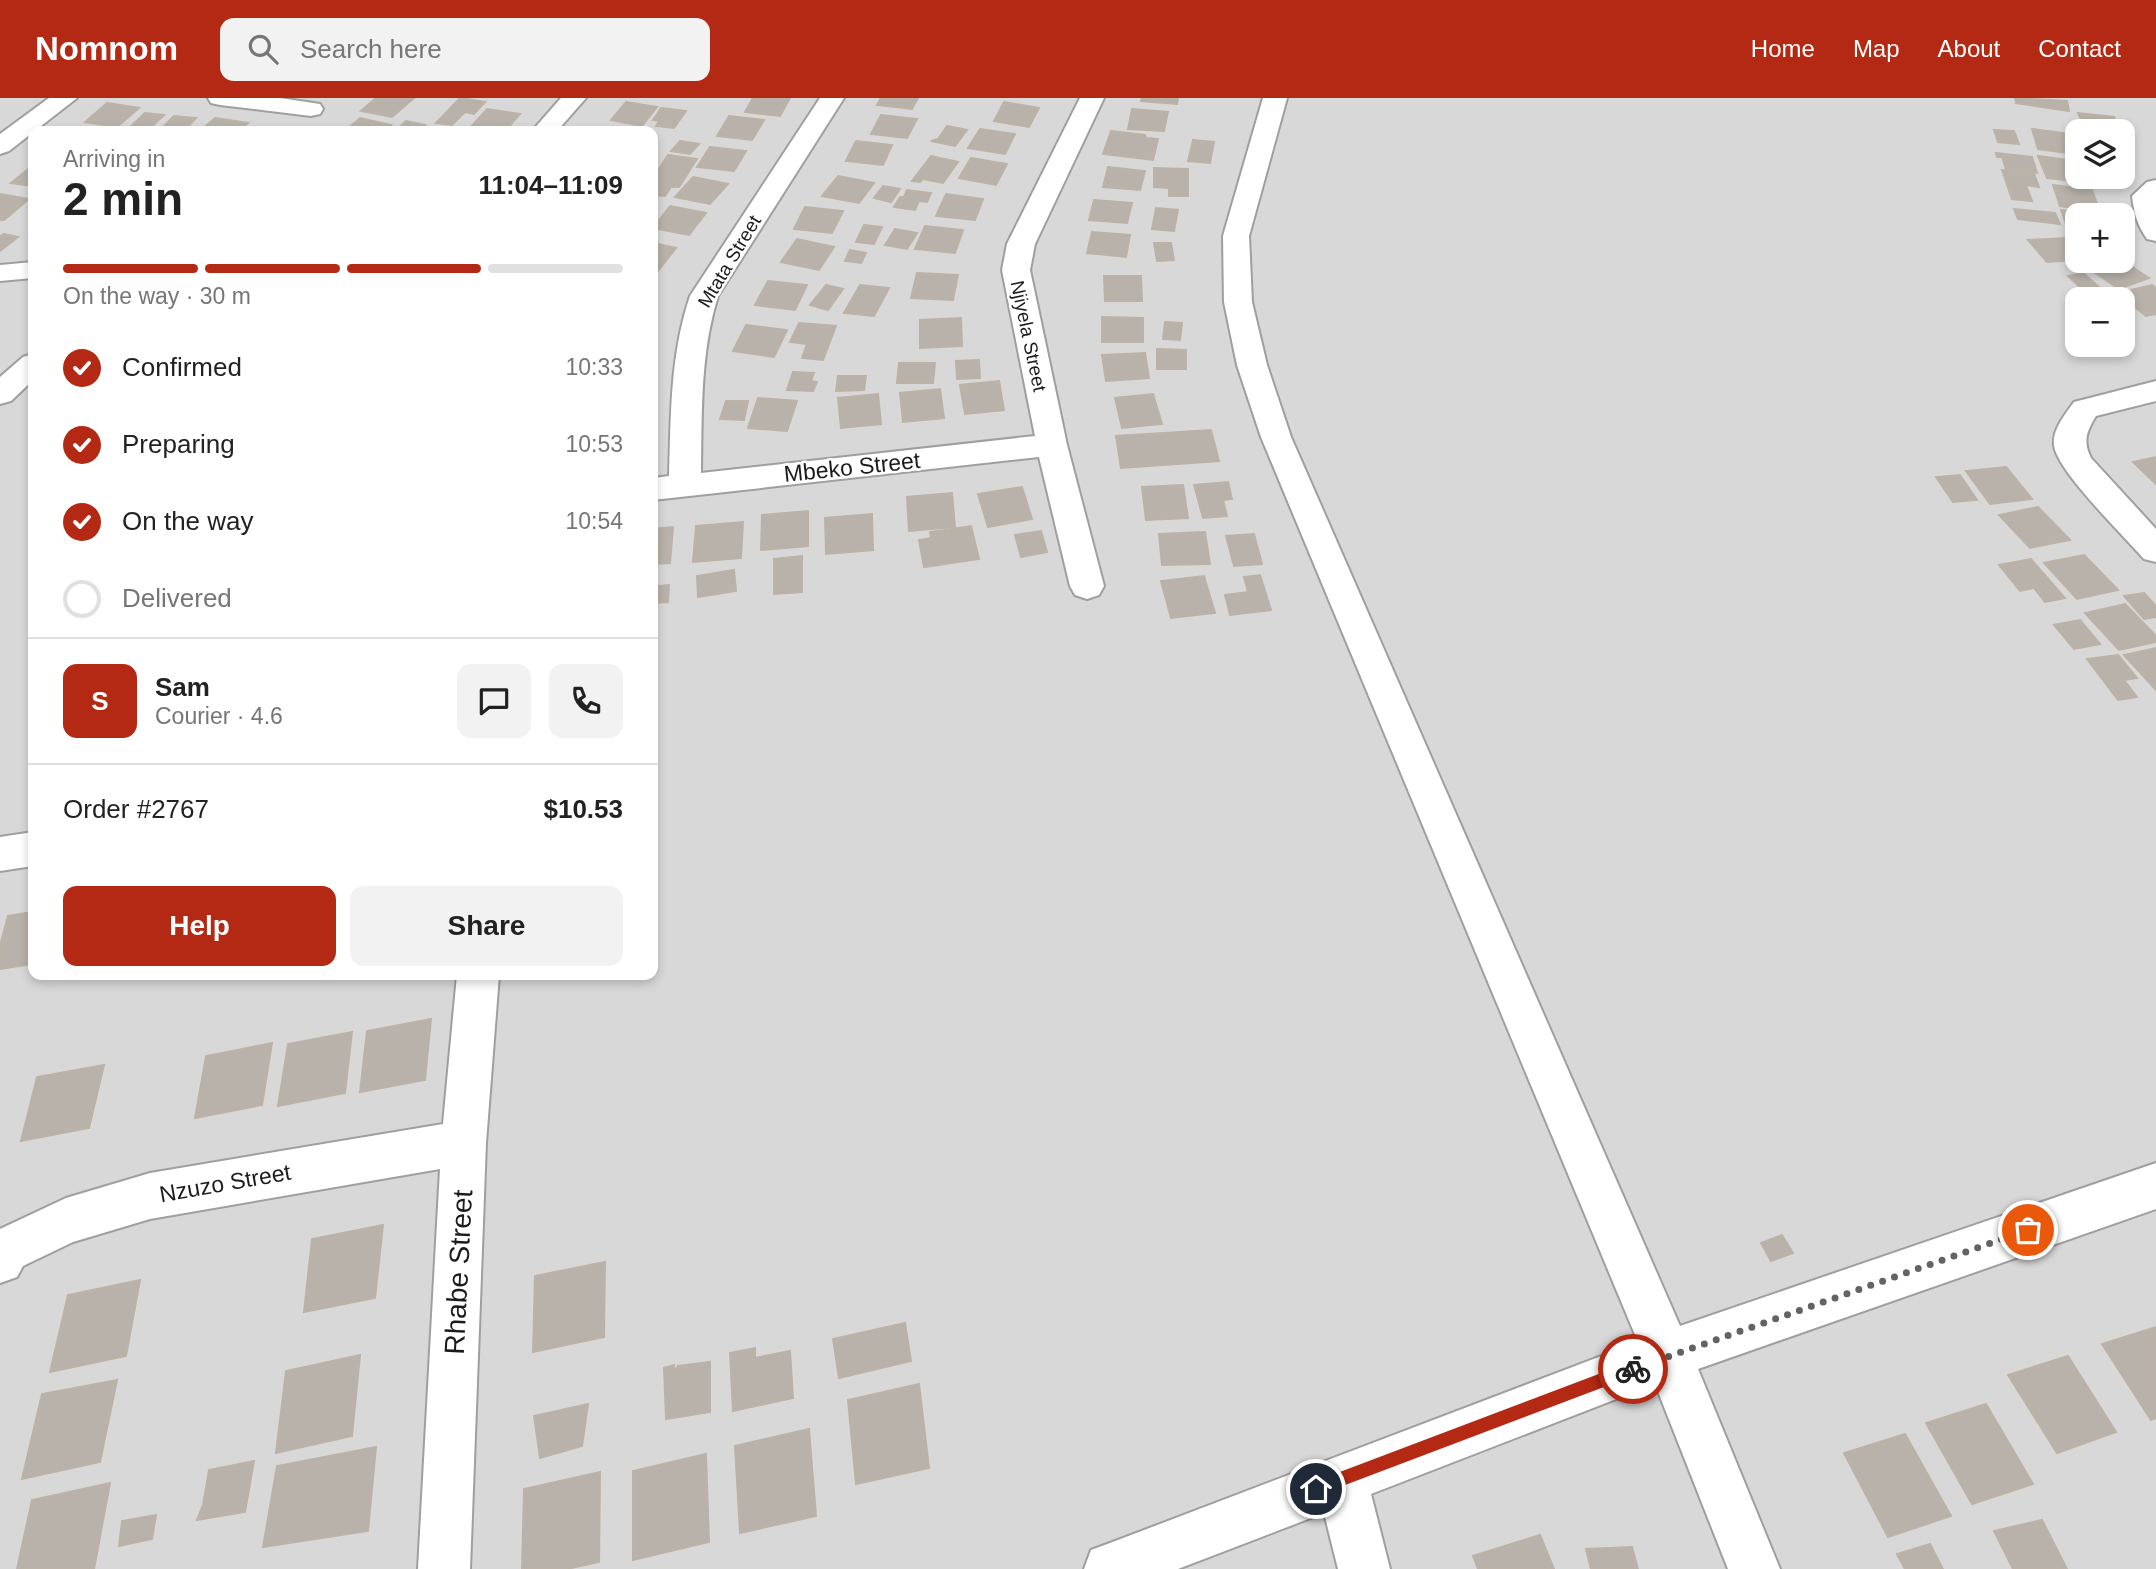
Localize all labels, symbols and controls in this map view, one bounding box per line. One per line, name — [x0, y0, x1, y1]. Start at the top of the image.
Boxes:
search box — [220, 18, 710, 81]
text: Nomnom — [35, 30, 178, 67]
icon: search — [244, 30, 282, 68]
text: Search here — [300, 34, 442, 64]
text: Home — [1751, 35, 1815, 62]
text: Map — [1853, 35, 1900, 62]
text: About — [1938, 35, 2000, 62]
text: Contact — [2038, 35, 2121, 62]
map controls — [2065, 119, 2135, 357]
button: layers — [2065, 119, 2135, 189]
text: Arriving in — [63, 146, 165, 172]
text: 11:04–11:09 — [478, 170, 623, 200]
text: 2 min — [63, 173, 183, 225]
button: + — [2065, 203, 2135, 273]
street label: Mtata Street — [694, 211, 765, 311]
street label: Njiyela Street — [1006, 279, 1051, 394]
text: On the way · 30 m — [63, 283, 251, 309]
button: − — [2065, 287, 2135, 357]
icon: check — [63, 349, 101, 387]
text: Confirmed — [122, 352, 242, 382]
text: 10:33 — [565, 354, 623, 380]
icon: check — [63, 426, 101, 464]
text: Preparing — [122, 429, 235, 459]
text: 10:53 — [565, 431, 623, 457]
street label: Mbeko Street — [783, 447, 922, 487]
icon: check — [63, 503, 101, 541]
text: On the way — [122, 506, 254, 536]
text: 10:54 — [565, 508, 623, 534]
text: Delivered — [122, 583, 232, 613]
button: chat — [457, 664, 531, 738]
button: phone — [549, 664, 623, 738]
text: Sam — [155, 672, 210, 702]
text: S — [91, 686, 109, 716]
text: Courier · 4.6 — [155, 703, 283, 729]
text: Order #2767 — [63, 794, 209, 824]
text: $10.53 — [543, 794, 623, 824]
button: Help — [63, 886, 336, 966]
button: Share — [350, 886, 623, 966]
street label: Nzuzo Street — [157, 1159, 293, 1207]
street label: Rhabe Street — [439, 1189, 478, 1355]
pin — [1998, 1200, 2058, 1260]
icon: bag — [2009, 1211, 2047, 1249]
courier — [1598, 1334, 1668, 1404]
icon: bike — [1614, 1350, 1652, 1388]
pin — [1286, 1459, 1346, 1519]
icon: home — [1297, 1470, 1335, 1508]

